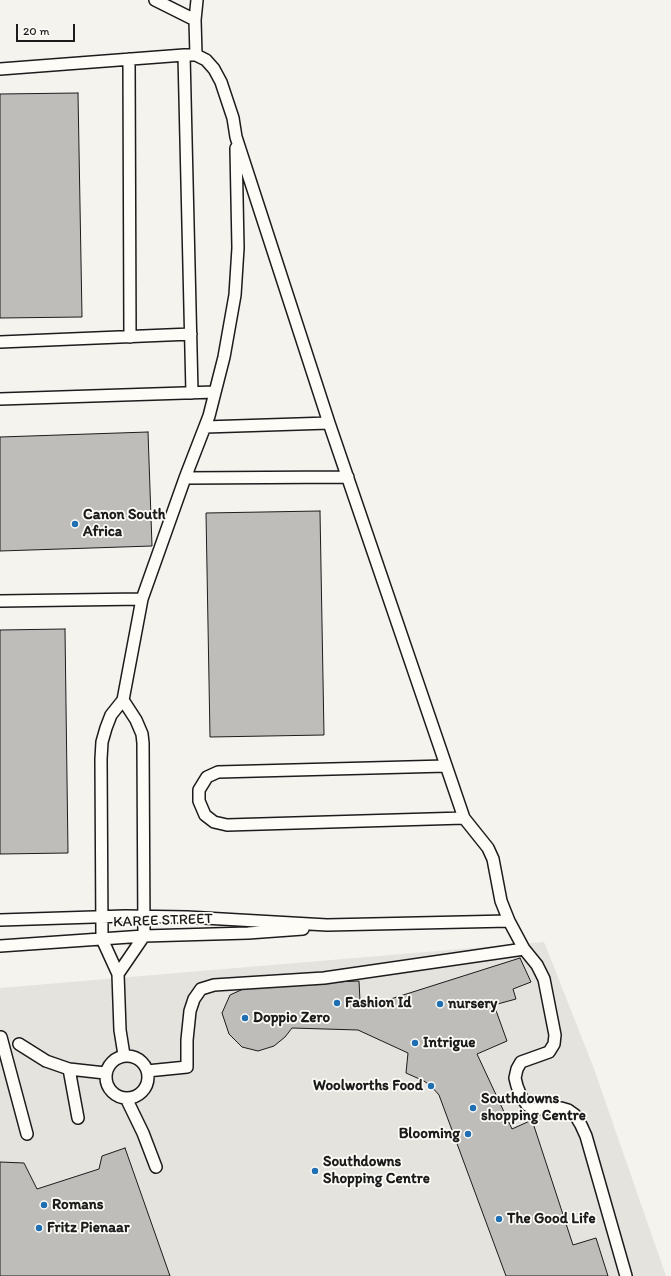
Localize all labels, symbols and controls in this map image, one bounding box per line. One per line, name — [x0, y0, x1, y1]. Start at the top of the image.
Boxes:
scale bar — [18, 16, 77, 42]
text: 20 m — [23, 24, 50, 38]
place label: Canon South Africa — [83, 506, 166, 541]
marker: Canon South Africa — [70, 519, 80, 529]
street label: KAREE STREET — [113, 910, 213, 932]
place label: Fashion Id — [345, 994, 412, 1012]
place label: nursery — [448, 995, 497, 1013]
marker: Fashion Id — [332, 998, 342, 1008]
marker: nursery — [435, 999, 445, 1009]
place label: Doppio Zero — [253, 1009, 330, 1027]
marker: Doppio Zero — [240, 1013, 250, 1023]
place label: Intrigue — [423, 1034, 476, 1052]
marker: Intrigue — [410, 1038, 420, 1048]
place label: Woolworths Food — [313, 1077, 423, 1095]
marker: Woolworths Food — [426, 1081, 436, 1091]
place label: Southdowns shopping Centre — [481, 1090, 586, 1125]
marker: Southdowns shopping Centre — [468, 1103, 478, 1113]
place label: Blooming — [399, 1125, 460, 1143]
marker: Blooming — [463, 1129, 473, 1139]
place label: Southdowns Shopping Centre — [323, 1153, 430, 1188]
marker: Southdowns Shopping Centre — [310, 1166, 320, 1176]
place label: Romans — [52, 1196, 103, 1214]
marker: Romans — [39, 1200, 49, 1210]
place label: The Good Life — [507, 1210, 596, 1228]
marker: The Good Life — [494, 1214, 504, 1224]
place label: Fritz Pienaar — [47, 1219, 130, 1237]
marker: Fritz Pienaar — [34, 1223, 44, 1233]

